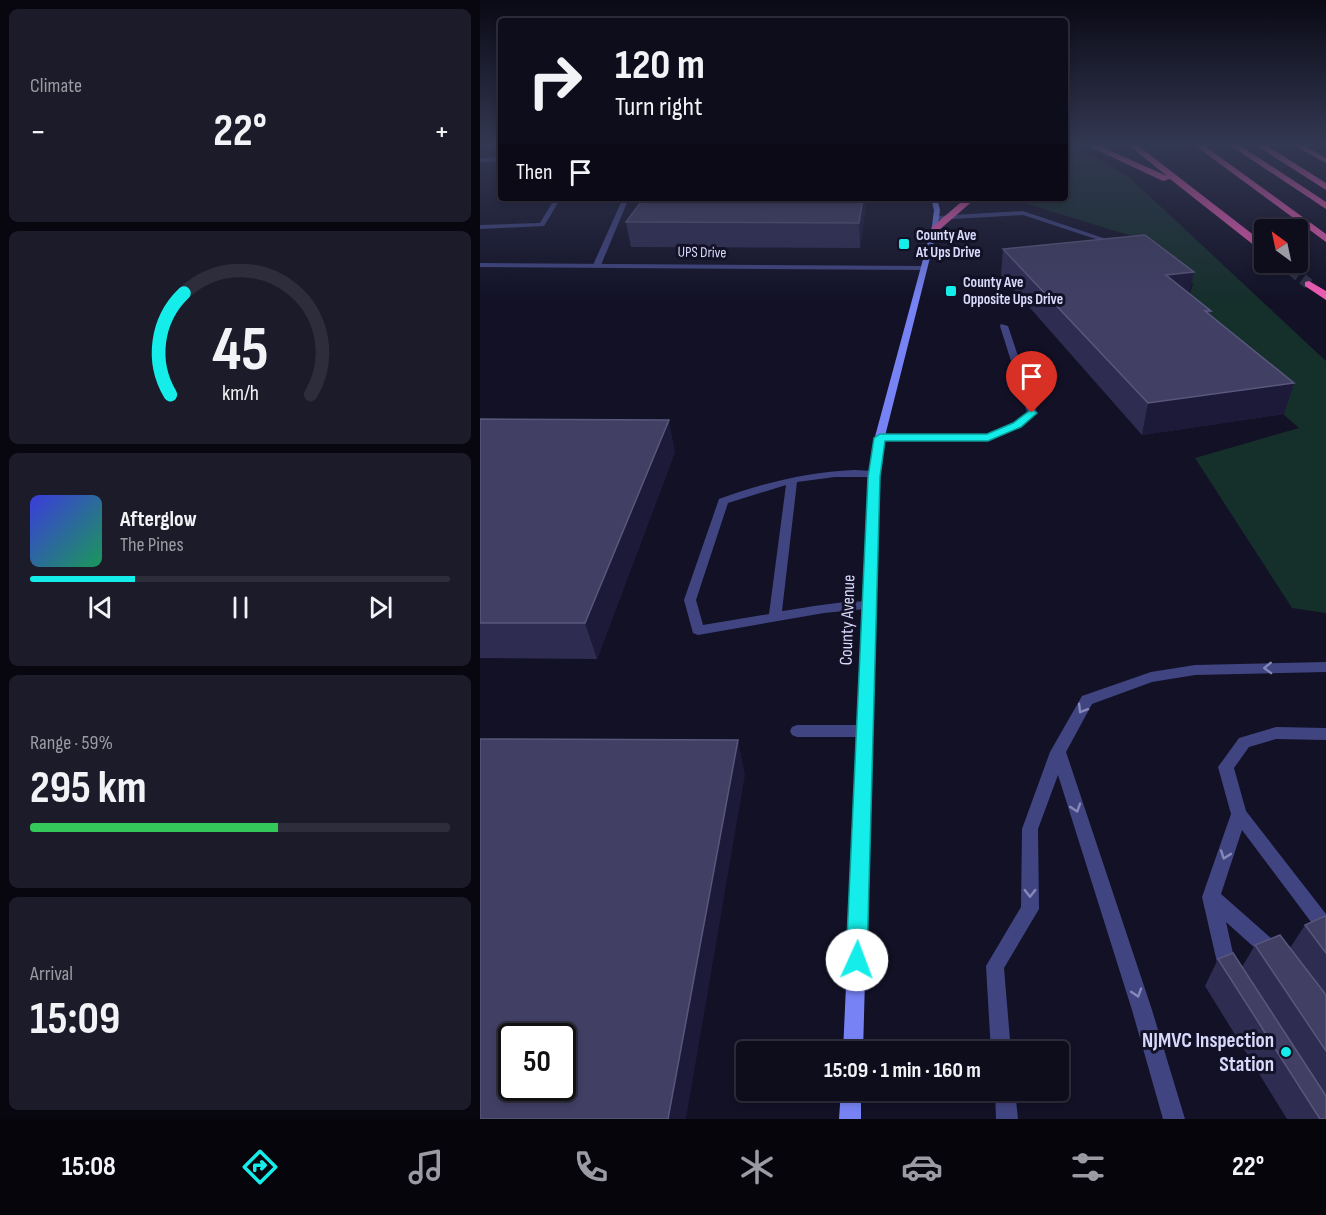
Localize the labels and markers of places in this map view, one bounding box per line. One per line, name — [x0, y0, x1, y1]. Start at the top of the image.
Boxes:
place label: County Ave At Ups Drive — [915, 226, 981, 262]
marker: County Ave At Ups Drive — [897, 237, 911, 251]
place label: County Ave Opposite Ups Drive — [963, 273, 1063, 309]
marker: County Ave Opposite Ups Drive — [944, 284, 958, 298]
pin — [1006, 351, 1057, 413]
place label: NJMVC Inspection Station — [1142, 1028, 1274, 1077]
marker: NJMVC Inspection Station — [1279, 1045, 1293, 1059]

